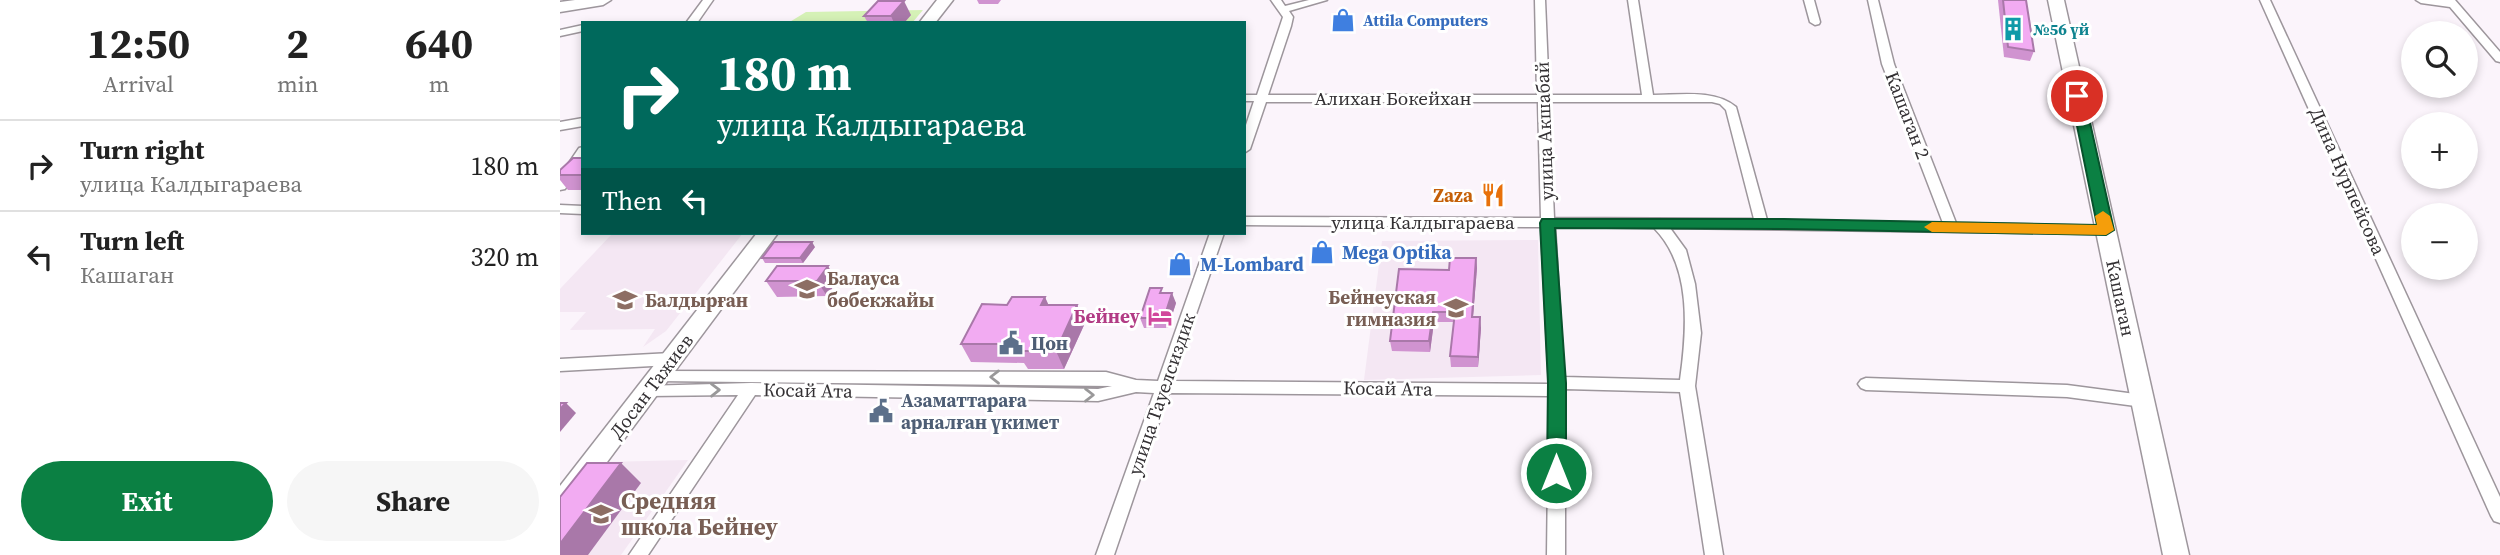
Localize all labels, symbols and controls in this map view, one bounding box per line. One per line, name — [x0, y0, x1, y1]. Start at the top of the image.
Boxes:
shop icon: Attila Computers — [1329, 6, 1357, 34]
place label: Attila Computers — [1363, 9, 1488, 31]
text: 12:50 — [87, 14, 190, 72]
text: 2 — [286, 14, 309, 72]
text: 640 — [405, 14, 473, 72]
building icon: №56 үй — [1999, 15, 2027, 43]
place label: №56 үй — [2033, 18, 2090, 40]
map controls — [2401, 21, 2478, 280]
button: search — [2401, 21, 2478, 98]
text: 180 m — [717, 39, 852, 106]
icon: right — [602, 49, 693, 140]
street label: улица Акшабай — [1529, 61, 1559, 201]
pin — [2047, 66, 2107, 126]
street label: Кашаган 2 — [1879, 67, 1937, 163]
text: Arrival — [103, 68, 174, 100]
text: min — [277, 68, 318, 100]
text: m — [429, 68, 450, 100]
icon: arrive — [2058, 77, 2096, 115]
street label: Алихан Бокейхан — [1314, 85, 1472, 111]
text: улица Калдыгараева — [717, 103, 1026, 147]
street label: Дина Нурпейсова — [2304, 103, 2392, 259]
button: + — [2401, 112, 2478, 189]
text: Turn right — [80, 132, 204, 168]
icon: right — [21, 147, 59, 185]
text: 180 m — [471, 148, 539, 184]
text: улица Калдыгараева — [80, 168, 302, 200]
restaurant icon: Zaza — [1479, 181, 1507, 209]
icon: left — [676, 182, 714, 220]
place label: Zaza — [1433, 182, 1474, 208]
text: Then — [602, 183, 662, 219]
button: − — [2401, 203, 2478, 280]
street label: улица Калдыгараева — [1331, 209, 1515, 235]
text: Turn left — [80, 223, 184, 259]
icon: left — [21, 238, 59, 276]
shop icon: Mega Optika — [1308, 238, 1336, 266]
text: 320 m — [471, 239, 539, 275]
place label: Mega Optika — [1342, 239, 1453, 265]
shop icon: M-Lombard — [1166, 250, 1194, 278]
place label: M-Lombard — [1200, 251, 1304, 277]
street label: Кашаган — [2100, 257, 2142, 339]
text: Кашаган — [80, 259, 174, 291]
place label: Балауса бөбекжайы — [827, 265, 934, 313]
school or university icon: Балауса бөбекжайы — [793, 275, 821, 303]
place label: Бейнеуская гимназия — [1328, 284, 1436, 332]
school or university icon: Балдырған — [611, 286, 639, 314]
place label: Балдырған — [645, 287, 748, 313]
school or university icon: Бейнеуская гимназия — [1442, 294, 1470, 322]
hotel icon: Бейнеу — [1146, 302, 1174, 330]
place label: Бейнеу — [1074, 303, 1141, 329]
street label: улица Тауелсиздик — [1121, 309, 1201, 479]
street label: Досан Тажиев — [603, 328, 699, 444]
public building icon: Цон — [997, 329, 1025, 357]
place label: Цон — [1031, 330, 1068, 356]
one-way arrow — [990, 369, 1000, 385]
street label: Косай Ата — [1343, 374, 1433, 402]
street label: Косай Ата — [763, 376, 853, 404]
one-way arrow — [710, 382, 721, 398]
place label: Азаматтараға арналған үкимет — [901, 387, 1060, 435]
one-way arrow — [1085, 387, 1095, 403]
public building icon: Азаматтараға арналған үкимет — [867, 397, 895, 425]
position arrow — [1519, 436, 1593, 510]
button: Exit — [21, 461, 273, 541]
button: Share — [287, 461, 539, 541]
place label: Средняя школа Бейнеу — [621, 485, 779, 543]
school or university icon: Средняя школа Бейнеу — [587, 500, 615, 528]

